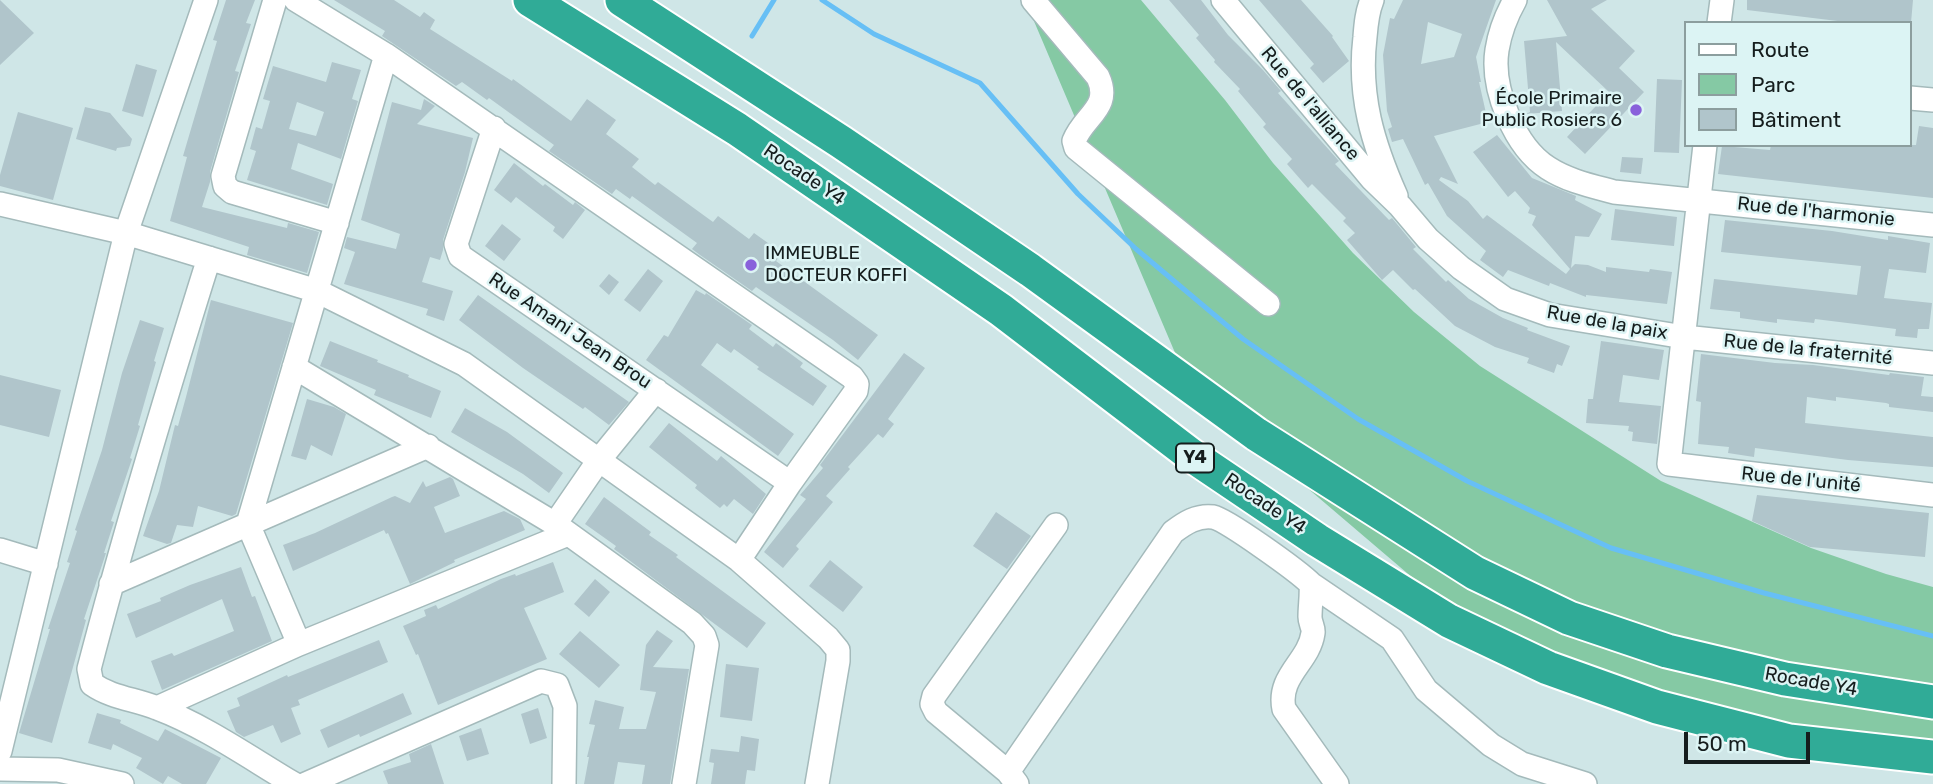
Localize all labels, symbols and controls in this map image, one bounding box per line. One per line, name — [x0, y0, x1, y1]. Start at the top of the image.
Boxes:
legend — [1685, 21, 1912, 147]
text: Route — [1751, 37, 1809, 62]
street label: Rue de l'alliance — [1256, 42, 1364, 166]
text: Parc — [1751, 72, 1795, 97]
place label: École Primaire Public Rosiers 6 — [1482, 88, 1622, 132]
marker: École Primaire Public Rosiers 6 — [1628, 102, 1644, 118]
text: Bâtiment — [1751, 107, 1841, 132]
street label: Rocade Y4 — [759, 139, 849, 211]
street label: Rue de l'harmonie — [1736, 192, 1896, 232]
place label: IMMEUBLE DOCTEUR KOFFI — [765, 243, 908, 287]
marker: IMMEUBLE DOCTEUR KOFFI — [743, 257, 759, 273]
street label: Rue Amani Jean Brou — [484, 268, 656, 394]
street label: Rue de la paix — [1545, 301, 1669, 345]
street label: Rue de la fraternité — [1722, 330, 1894, 370]
road number: Y4 — [1176, 444, 1214, 472]
street label: Rue de l'unité — [1740, 462, 1862, 498]
street label: Rocade Y4 — [1220, 468, 1310, 540]
street label: Rocade Y4 — [1763, 663, 1859, 701]
scale bar — [1688, 718, 1814, 762]
text: 50 m — [1697, 731, 1747, 756]

